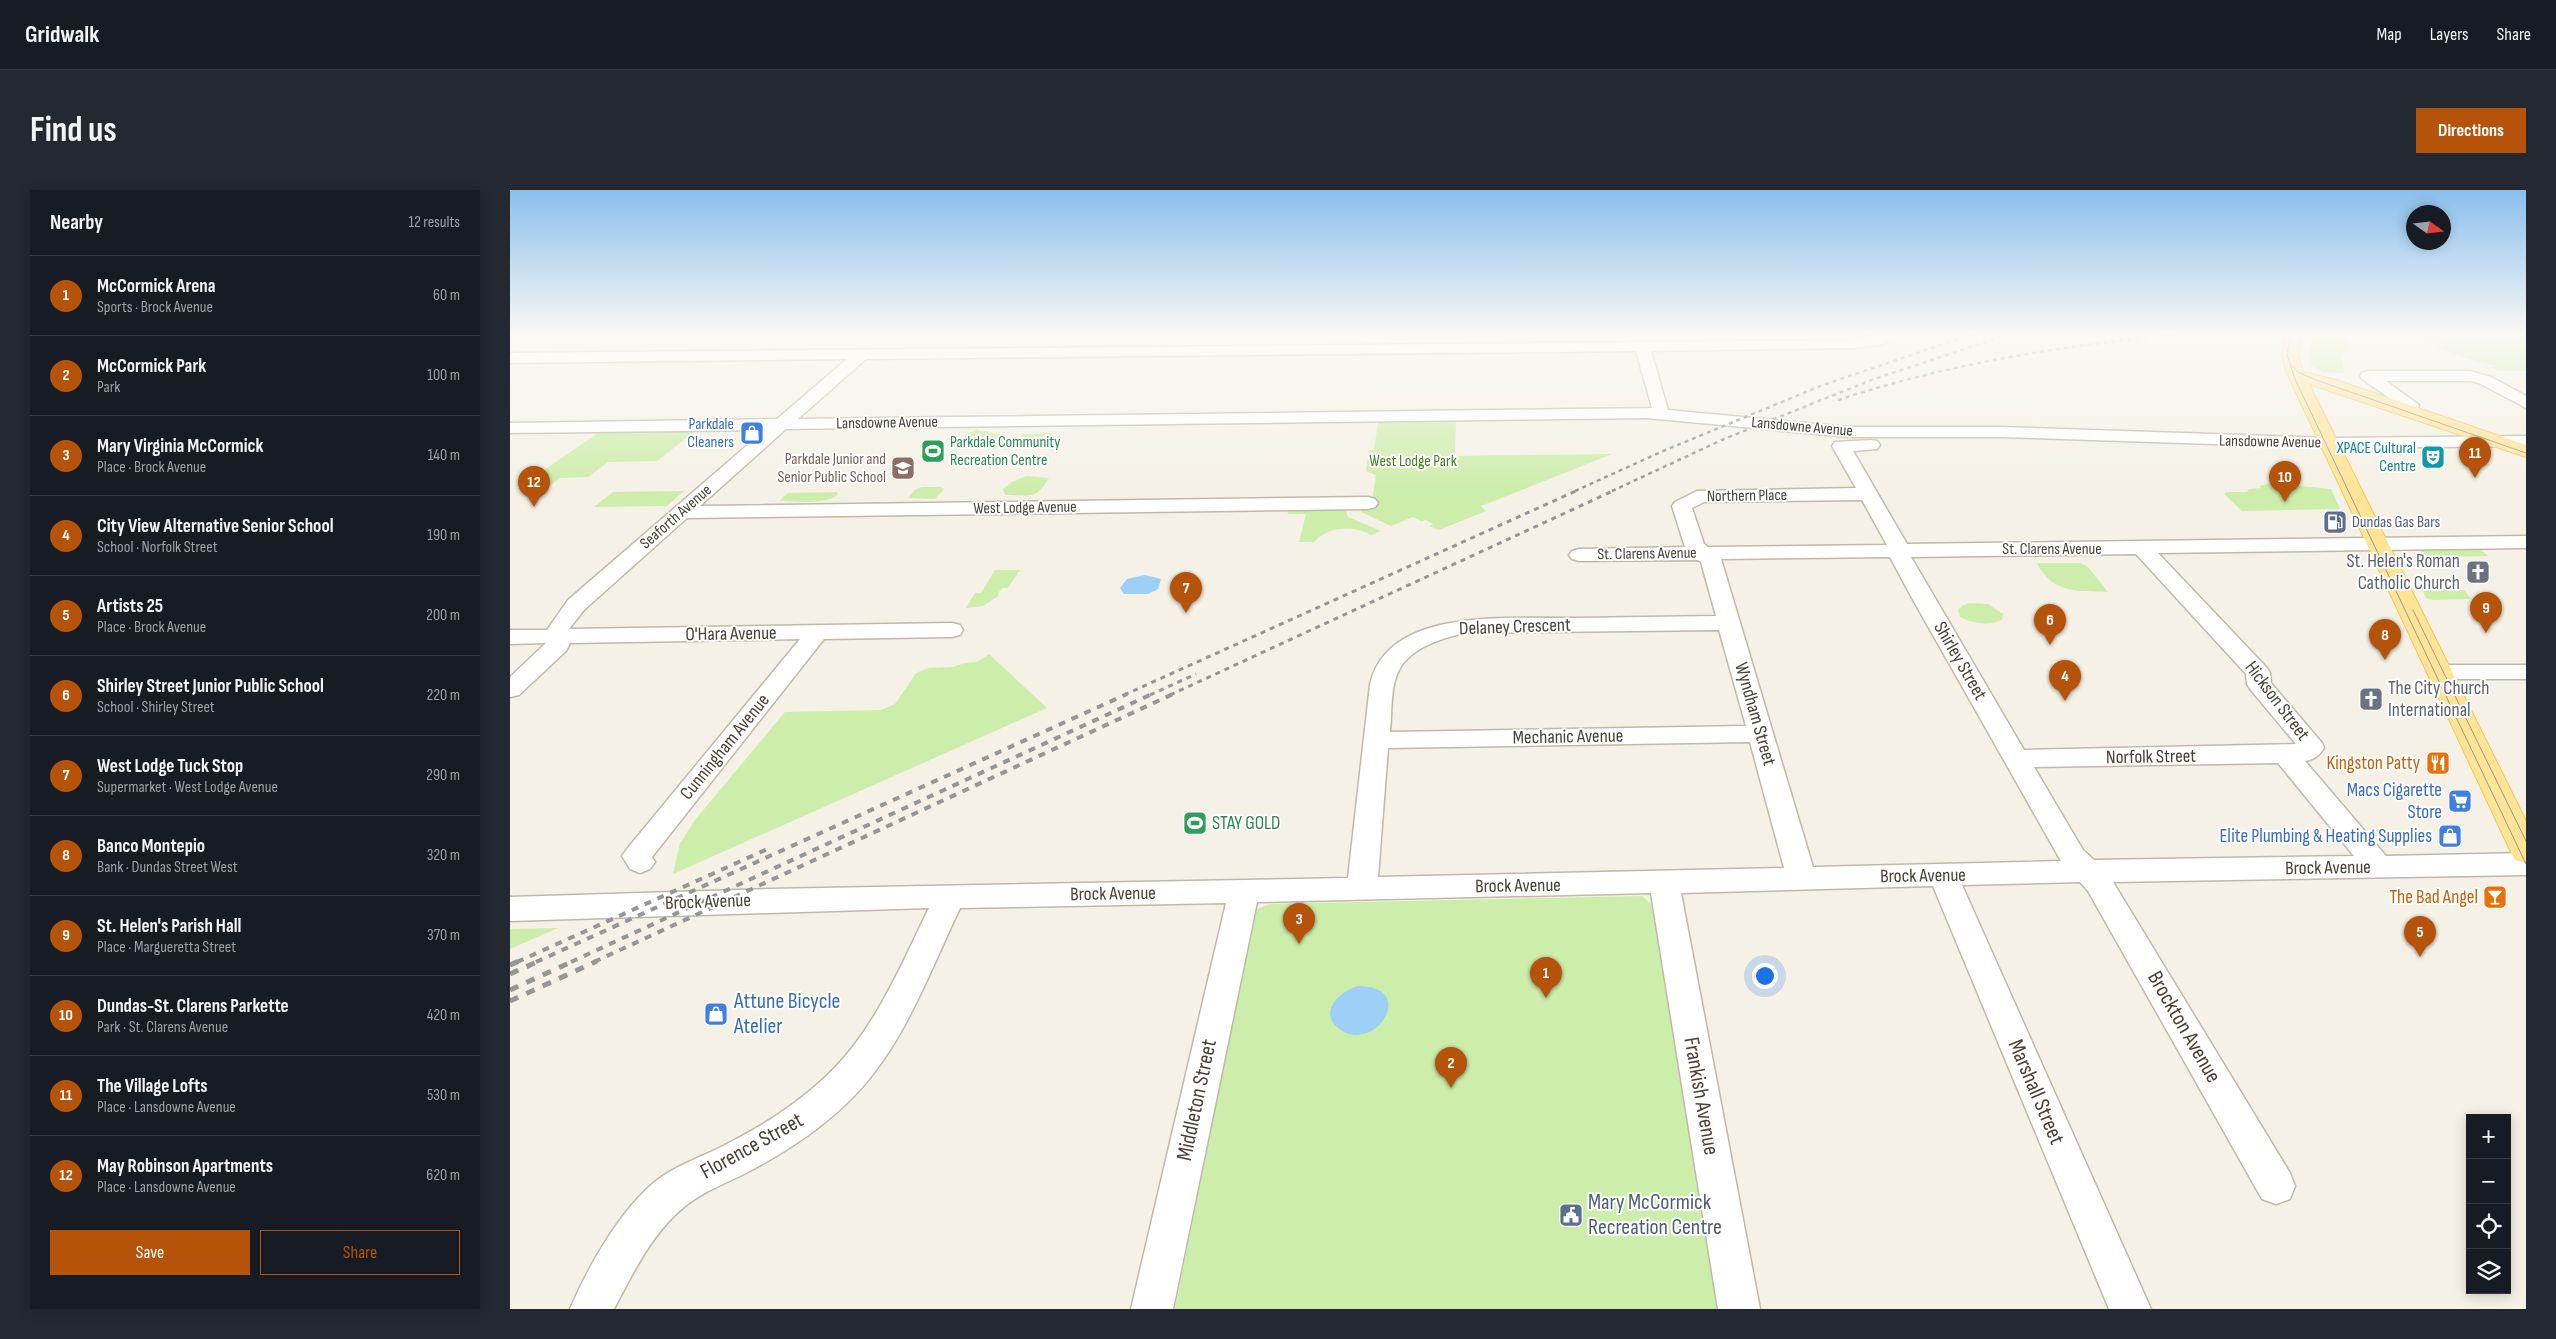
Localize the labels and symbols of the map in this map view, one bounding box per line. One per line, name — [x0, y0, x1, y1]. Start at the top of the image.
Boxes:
north arrow — [2406, 205, 2451, 250]
street label: Lansdowne Avenue — [836, 413, 938, 433]
street label: Lansdowne Avenue — [1750, 413, 1854, 441]
place label: Parkdale Cleaners — [687, 415, 734, 452]
shop icon: Parkdale Cleaners — [739, 420, 765, 446]
street label: Lansdowne Avenue — [2219, 432, 2321, 452]
place label: Parkdale Community Recreation Centre — [950, 433, 1060, 470]
pin: 11 — [2459, 437, 2491, 478]
sports icon: Parkdale Community Recreation Centre — [920, 438, 946, 464]
place label: XPACE Cultural Centre — [2336, 439, 2416, 476]
theatre icon: XPACE Cultural Centre — [2420, 444, 2446, 470]
place label: Parkdale Junior and Senior Public School — [777, 450, 886, 487]
park label: West Lodge Park — [1369, 452, 1457, 471]
school or university icon: Parkdale Junior and Senior Public School — [890, 455, 916, 481]
pin: 10 — [2269, 461, 2301, 502]
pin: 12 — [518, 466, 550, 507]
street label: Seaforth Avenue — [636, 481, 716, 553]
street label: Northern Place — [1707, 486, 1787, 506]
street label: West Lodge Avenue — [973, 498, 1077, 518]
fuel station icon: Dundas Gas Bars — [2322, 509, 2348, 535]
place label: Dundas Gas Bars — [2352, 513, 2441, 532]
street label: St. Clarens Avenue — [2002, 540, 2102, 559]
street label: St. Clarens Avenue — [1597, 544, 1697, 564]
place label: St. Helen's Roman Catholic Church — [2346, 550, 2460, 595]
church icon: St. Helen's Roman Catholic Church — [2465, 559, 2491, 585]
pin: 7 — [1170, 572, 1202, 613]
pin: 9 — [2470, 592, 2502, 633]
pin: 6 — [2034, 604, 2066, 645]
street label: Delaney Crescent — [1459, 614, 1571, 640]
street label: Shirley Street — [1928, 618, 1992, 704]
pin: 8 — [2369, 619, 2401, 660]
street label: O'Hara Avenue — [685, 622, 777, 646]
street label: Hickson Street — [2240, 657, 2315, 746]
street label: Wyndham Street — [1729, 660, 1781, 768]
pin: 4 — [2049, 660, 2081, 701]
place label: The City Church International — [2388, 677, 2489, 722]
church icon: The City Church International — [2358, 686, 2384, 712]
street label: Cunningham Avenue — [675, 689, 775, 805]
street label: Mechanic Avenue — [1512, 725, 1624, 749]
street label: Norfolk Street — [2106, 745, 2196, 769]
restaurant icon: Kingston Patty — [2425, 750, 2451, 776]
place label: Kingston Patty — [2327, 752, 2421, 775]
place label: Macs Cigarette Store — [2347, 779, 2442, 824]
supermarket icon: Macs Cigarette Store — [2447, 788, 2473, 814]
sports icon: STAY GOLD — [1182, 810, 1208, 836]
place label: STAY GOLD — [1212, 812, 1280, 835]
shop icon: Elite Plumbing & Heating Supplies — [2437, 823, 2463, 849]
place label: Elite Plumbing & Heating Supplies — [2220, 825, 2432, 848]
street label: Brock Avenue — [2285, 856, 2371, 880]
street label: Brock Avenue — [1880, 864, 1966, 888]
street label: Brock Avenue — [1475, 874, 1561, 898]
street label: Brock Avenue — [1070, 882, 1156, 906]
bar icon: The Bad Angel — [2482, 884, 2508, 910]
place label: The Bad Angel — [2390, 886, 2478, 909]
street label: Brock Avenue — [665, 889, 751, 915]
pin: 3 — [1283, 903, 1315, 944]
pin: 5 — [2404, 916, 2436, 957]
pin: 1 — [1530, 957, 1562, 998]
your location — [1752, 963, 1778, 989]
street label: Brockton Avenue — [2141, 966, 2227, 1088]
place label: Attune Bicycle Atelier — [733, 988, 840, 1040]
shop icon: Attune Bicycle Atelier — [703, 1001, 729, 1027]
street label: Frankish Avenue — [1677, 1035, 1725, 1157]
street label: Marshall Street — [2002, 1035, 2070, 1149]
street label: Middleton Street — [1171, 1037, 1223, 1163]
pin: 2 — [1435, 1047, 1467, 1088]
street label: Florence Street — [696, 1107, 808, 1185]
place label: Mary McCormick Recreation Centre — [1588, 1189, 1722, 1241]
public building icon: Mary McCormick Recreation Centre — [1558, 1202, 1584, 1228]

